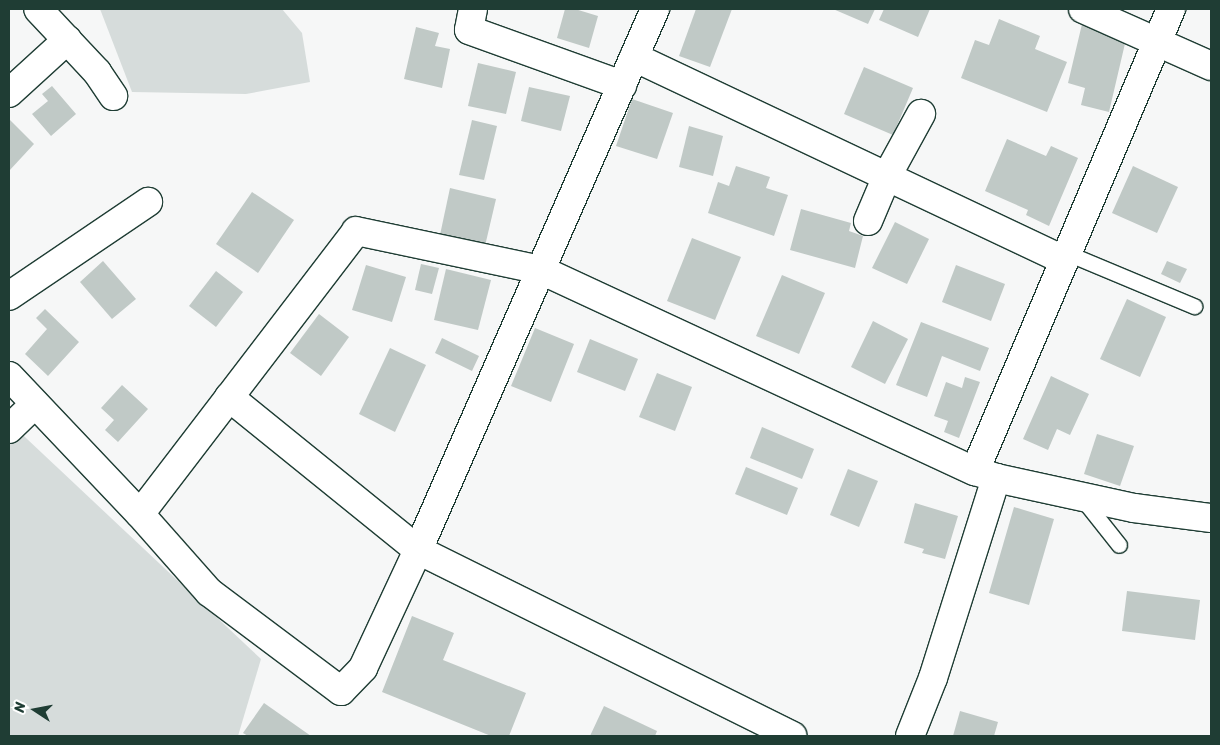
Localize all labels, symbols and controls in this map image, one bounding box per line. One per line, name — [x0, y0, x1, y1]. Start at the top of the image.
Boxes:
north arrow — [10, 685, 60, 735]
text: N — [7, 700, 33, 714]

